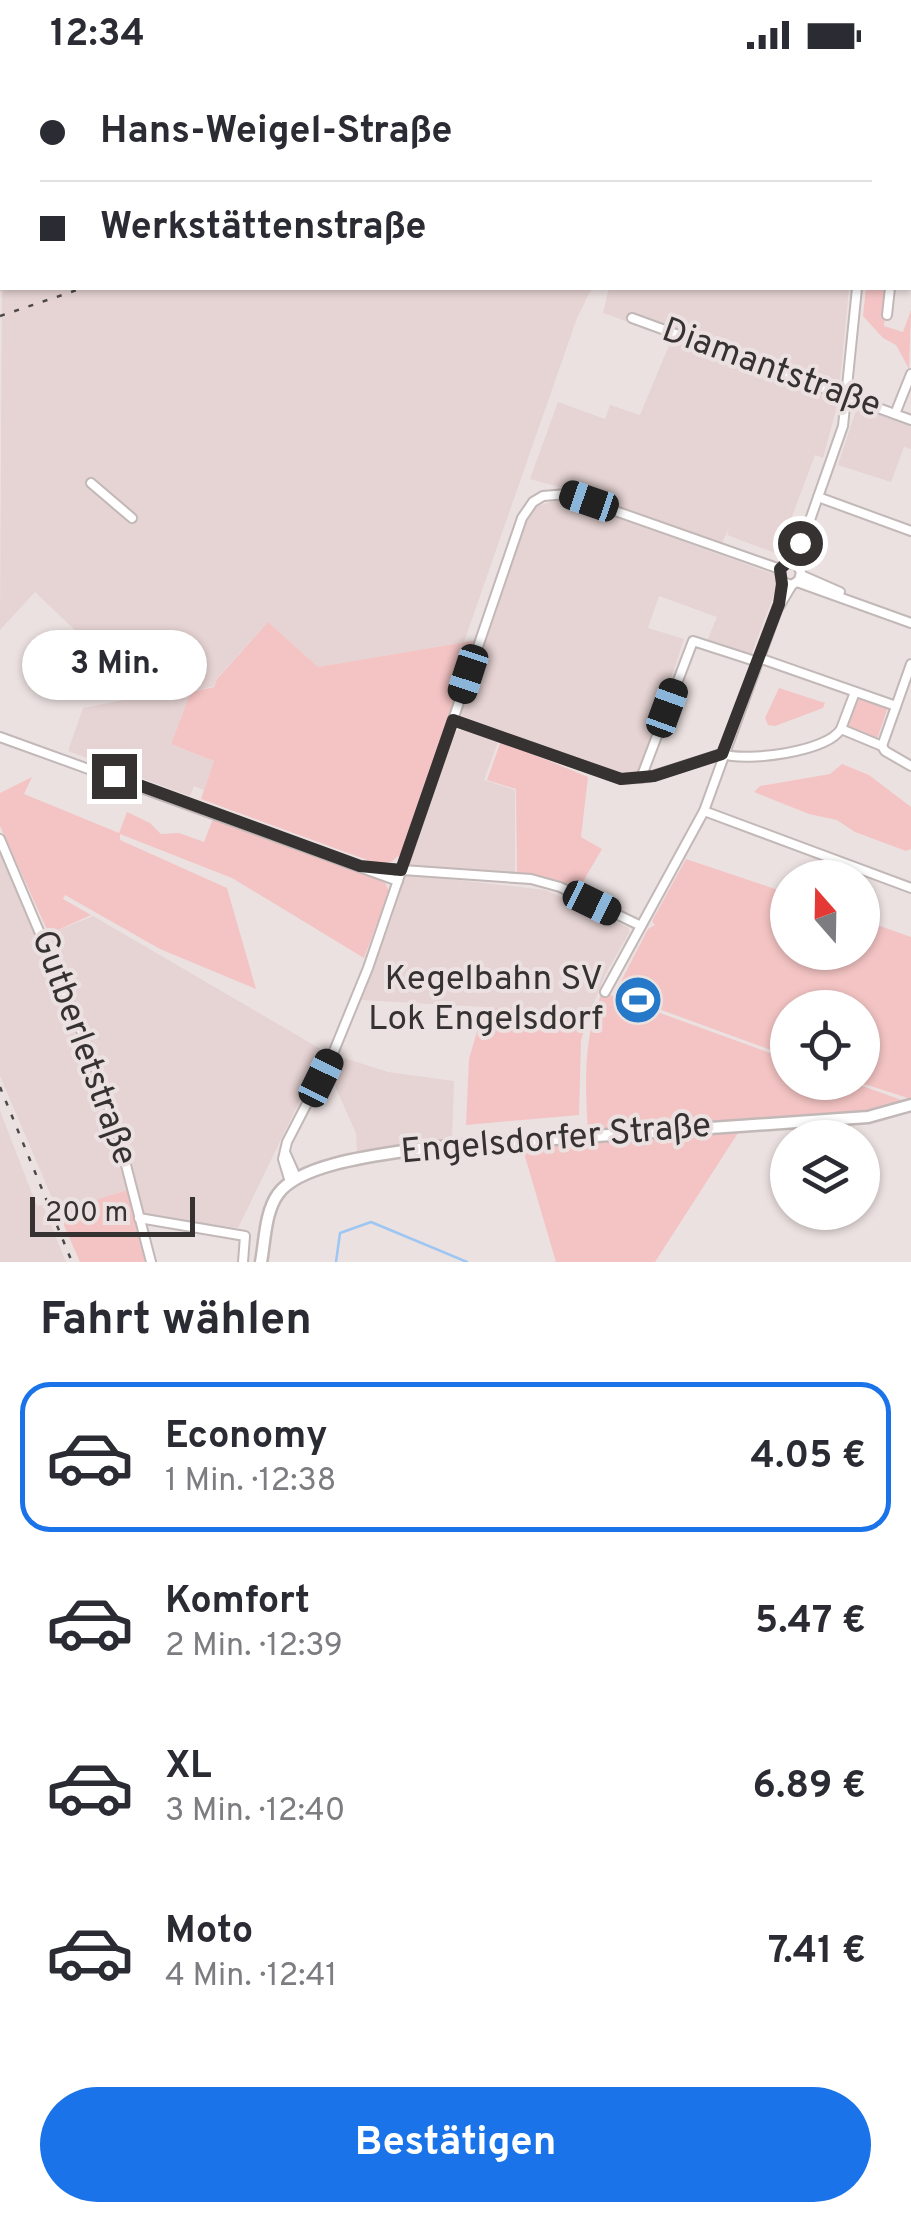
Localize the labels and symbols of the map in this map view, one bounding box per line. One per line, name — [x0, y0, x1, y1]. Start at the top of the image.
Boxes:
street label: Diamantstraße — [656, 309, 886, 429]
car — [556, 477, 622, 525]
route start — [778, 521, 823, 566]
callout: 3 Min. — [22, 631, 206, 701]
car — [444, 641, 492, 707]
car — [643, 675, 691, 741]
route end — [92, 754, 137, 799]
north arrow — [770, 860, 880, 970]
car — [558, 876, 626, 930]
street label: Gutberletstraße — [20, 924, 146, 1172]
place label: Kegelbahn SV Lok Engelsdorf — [368, 958, 603, 1042]
sports icon: Kegelbahn SV Lok Engelsdorf — [612, 974, 664, 1026]
car — [294, 1044, 348, 1112]
street label: Engelsdorfer Straße — [399, 1105, 713, 1175]
scale bar — [30, 1192, 195, 1236]

